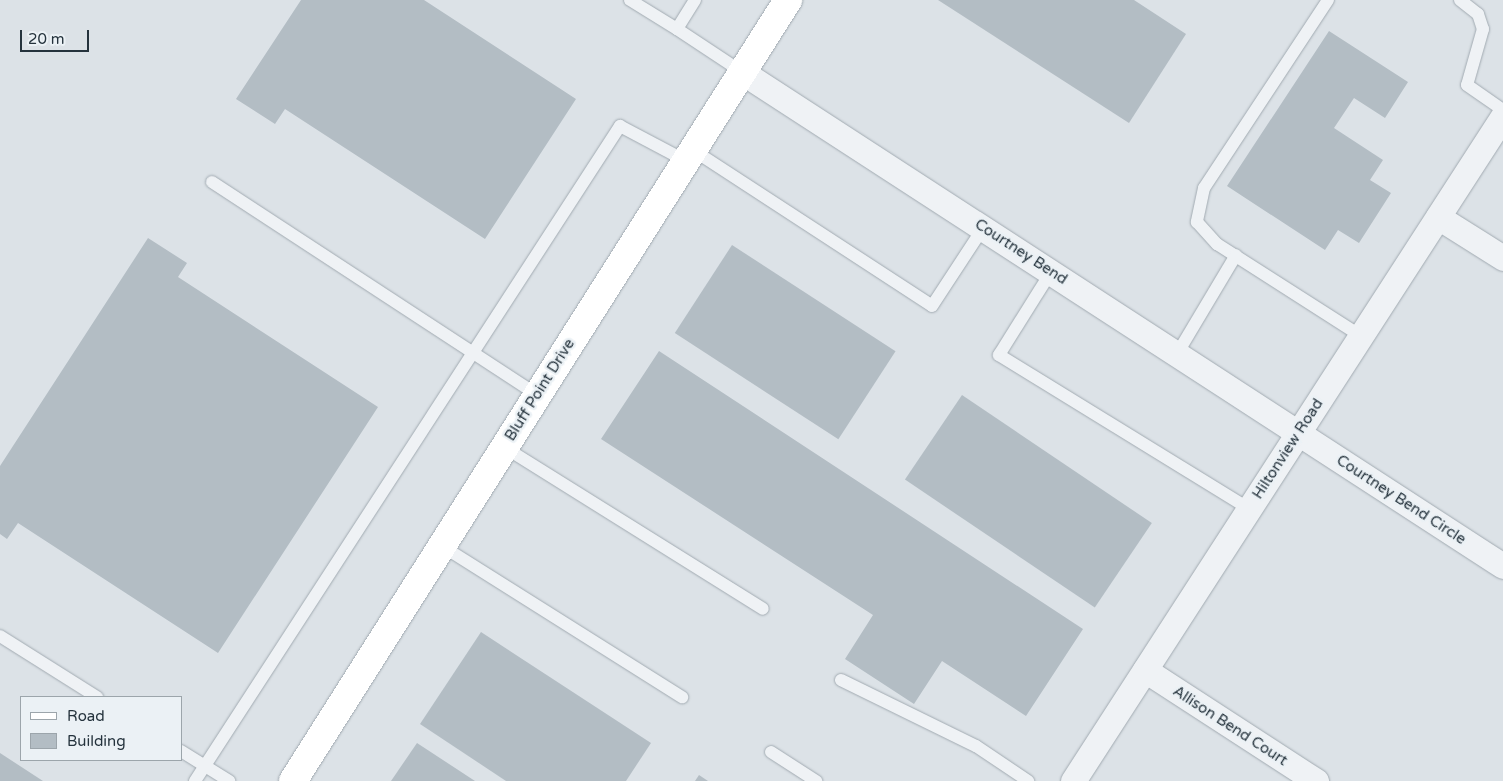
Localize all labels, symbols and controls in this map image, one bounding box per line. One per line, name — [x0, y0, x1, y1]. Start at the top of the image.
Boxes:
scale bar — [22, 20, 91, 52]
text: 20 m — [28, 30, 65, 48]
street label: Courtney Bend — [971, 215, 1071, 289]
street label: Bluff Point Drive — [501, 336, 579, 444]
street label: Hiltonview Road — [1249, 395, 1327, 503]
street label: Courtney Bend Circle — [1333, 451, 1469, 549]
street label: Allison Bend Court — [1169, 682, 1291, 770]
legend — [20, 696, 182, 761]
text: Road — [67, 707, 105, 725]
text: Building — [67, 732, 126, 750]

